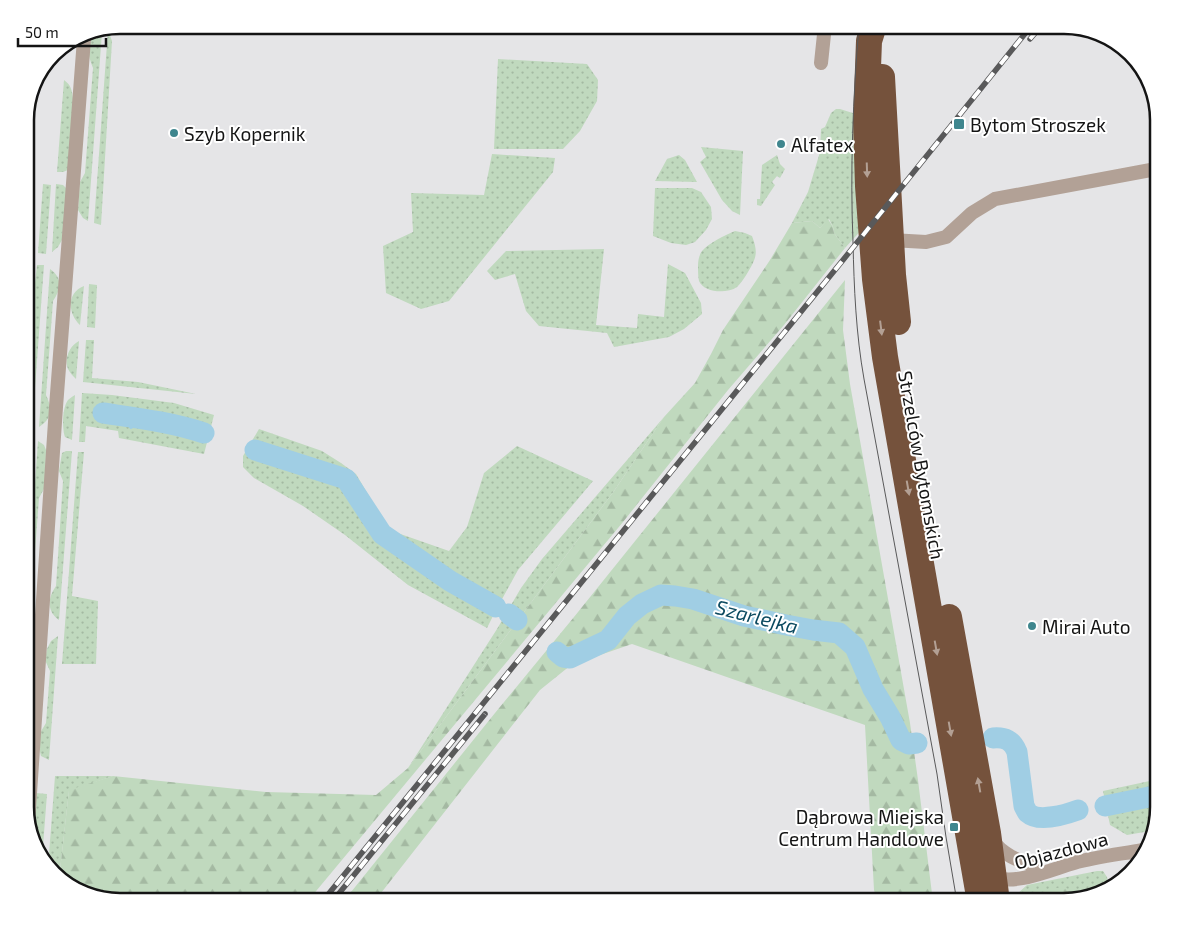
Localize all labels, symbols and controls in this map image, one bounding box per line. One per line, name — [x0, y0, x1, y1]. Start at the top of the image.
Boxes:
scale bar — [18, 15, 105, 47]
text: 50 m — [25, 23, 59, 41]
place label: Bytom Stroszek — [970, 113, 1106, 136]
marker: Bytom Stroszek — [952, 117, 966, 131]
place label: Szyb Kopernik — [184, 122, 306, 145]
marker: Szyb Kopernik — [168, 127, 180, 139]
place label: Alfatex — [791, 133, 854, 156]
marker: Alfatex — [775, 138, 787, 150]
one-way arrow — [864, 162, 872, 178]
one-way arrow — [877, 320, 885, 336]
street label: Strzelców Bytomskich — [894, 369, 950, 561]
one-way arrow — [904, 480, 912, 496]
water label: Szarlejka — [713, 594, 801, 638]
place label: Mirai Auto — [1042, 615, 1131, 638]
marker: Mirai Auto — [1026, 620, 1038, 632]
one-way arrow — [932, 640, 940, 656]
one-way arrow — [946, 721, 954, 737]
one-way arrow — [975, 778, 983, 793]
place label: Dąbrowa Miejska Centrum Handlowe — [778, 805, 944, 850]
marker: Dąbrowa Miejska Centrum Handlowe — [948, 821, 960, 833]
street label: Objazdowa — [1012, 826, 1110, 874]

